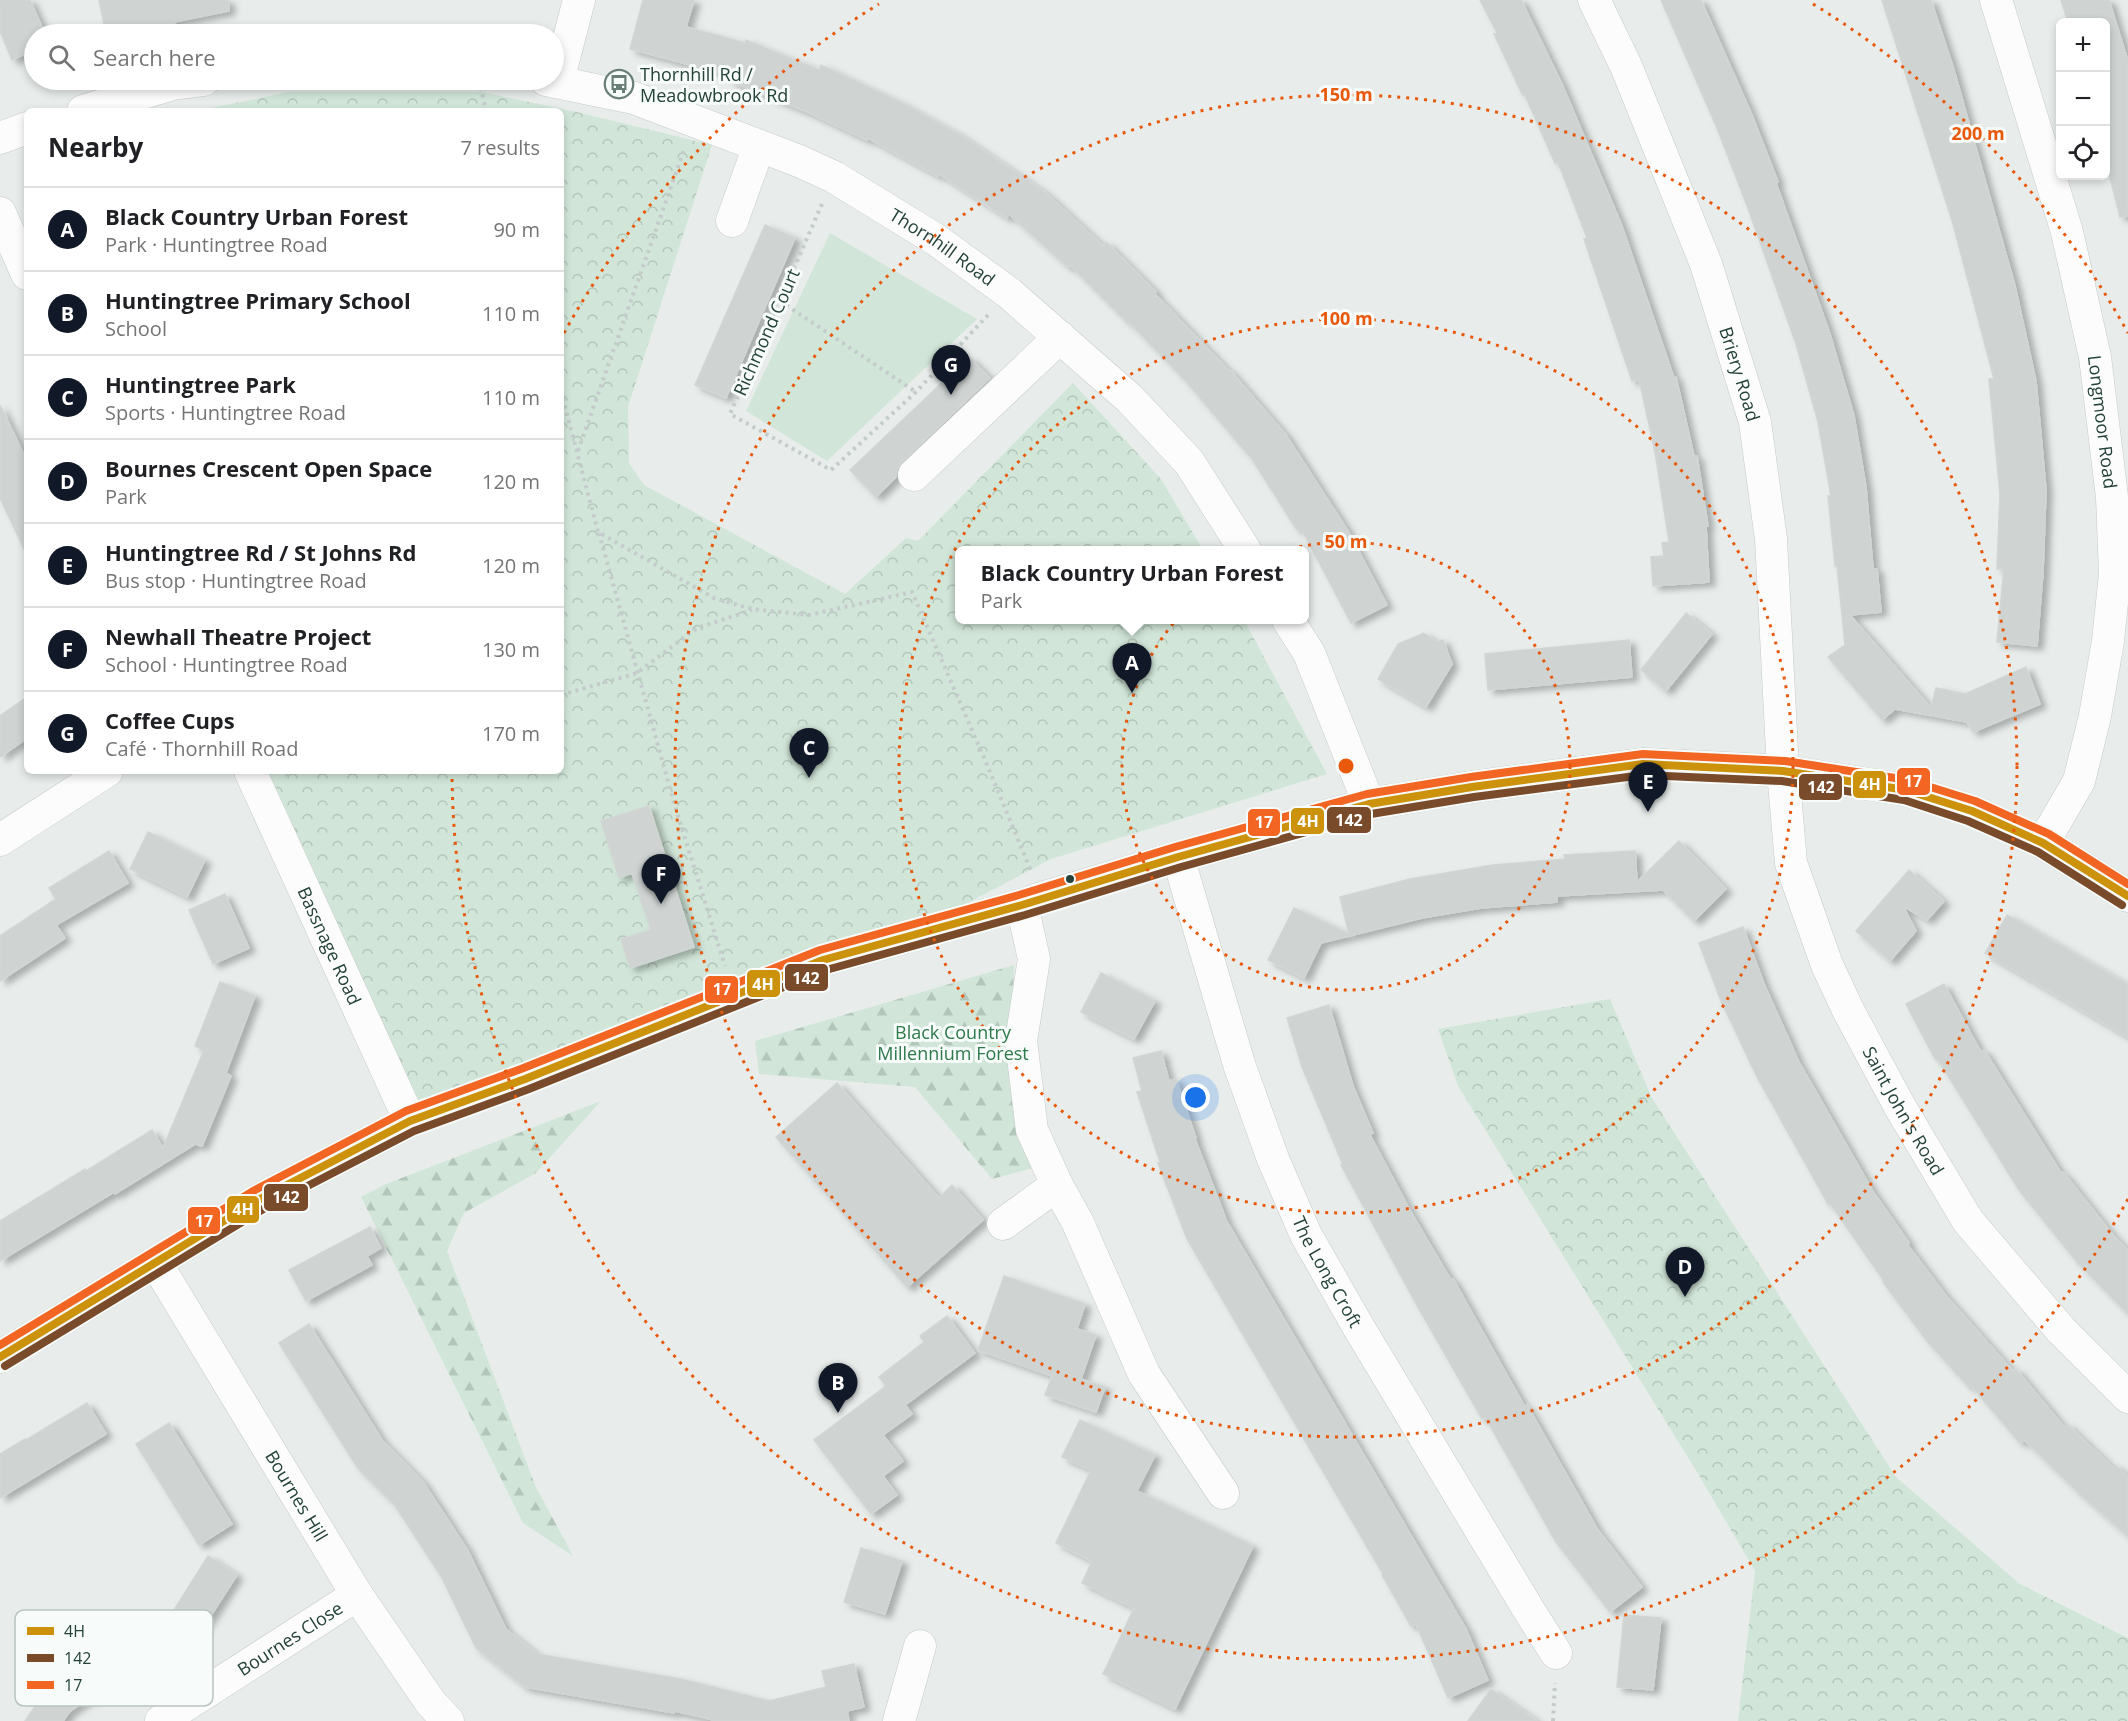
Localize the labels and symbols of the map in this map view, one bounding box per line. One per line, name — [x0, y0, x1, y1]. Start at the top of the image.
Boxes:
place label: Thornhill Rd / Meadowbrook Rd — [640, 62, 788, 107]
bus stop icon: Thornhill Rd / Meadowbrook Rd — [603, 68, 635, 100]
text: 150 m — [1319, 82, 1373, 106]
text: 200 m — [1951, 121, 2005, 145]
street label: Thornhill Road — [886, 202, 1000, 291]
street label: Richmond Court — [727, 265, 805, 399]
text: 100 m — [1319, 306, 1373, 330]
street label: Briery Road — [1714, 324, 1766, 424]
pin: G — [932, 346, 970, 395]
street label: Longmoor Road — [2083, 354, 2123, 490]
text: 50 m — [1325, 529, 1367, 553]
pin: A — [1112, 644, 1152, 693]
pin: C — [790, 728, 828, 778]
centre of rings — [1336, 756, 1356, 776]
pin: E — [1628, 762, 1668, 812]
line badge: 17 — [1896, 767, 1931, 796]
line badge: 4H — [1852, 770, 1887, 799]
text: 17 — [1904, 770, 1922, 792]
line badge: 142 — [1798, 773, 1843, 801]
text: 4H — [1859, 773, 1881, 795]
text: 142 — [1807, 776, 1835, 798]
line badge: 142 — [1326, 806, 1372, 834]
line badge: 4H — [1290, 807, 1325, 835]
line badge: 17 — [1247, 808, 1281, 837]
text: 142 — [1335, 809, 1363, 831]
text: 4H — [1297, 810, 1319, 832]
text: 17 — [1255, 811, 1273, 833]
pin: F — [642, 854, 680, 904]
unlabelled marker — [1064, 873, 1076, 885]
street label: Bassnage Road — [292, 883, 367, 1009]
line badge: 142 — [784, 963, 829, 992]
text: 142 — [792, 967, 820, 989]
line badge: 4H — [746, 969, 781, 998]
text: 4H — [752, 973, 774, 995]
line badge: 17 — [704, 975, 739, 1004]
text: 17 — [713, 978, 731, 1000]
park label: Black Country Millennium Forest — [877, 1020, 1029, 1065]
street label: Saint John's Road — [1858, 1042, 1950, 1180]
your location — [1181, 1083, 1210, 1112]
line badge: 142 — [263, 1183, 309, 1212]
text: 142 — [272, 1186, 300, 1208]
line badge: 4H — [226, 1195, 260, 1224]
text: 4H — [232, 1198, 254, 1220]
line badge: 17 — [187, 1206, 221, 1235]
text: 17 — [195, 1210, 213, 1232]
street label: The Long Croft — [1287, 1212, 1368, 1331]
pin: D — [1666, 1248, 1704, 1297]
pin: B — [818, 1364, 858, 1413]
street label: Bournes Hill — [260, 1446, 334, 1546]
street label: Bournes Close — [232, 1596, 347, 1681]
legend — [15, 1610, 213, 1706]
text: 4H — [64, 1620, 85, 1642]
text: 142 — [64, 1647, 91, 1669]
text: 17 — [64, 1674, 82, 1696]

